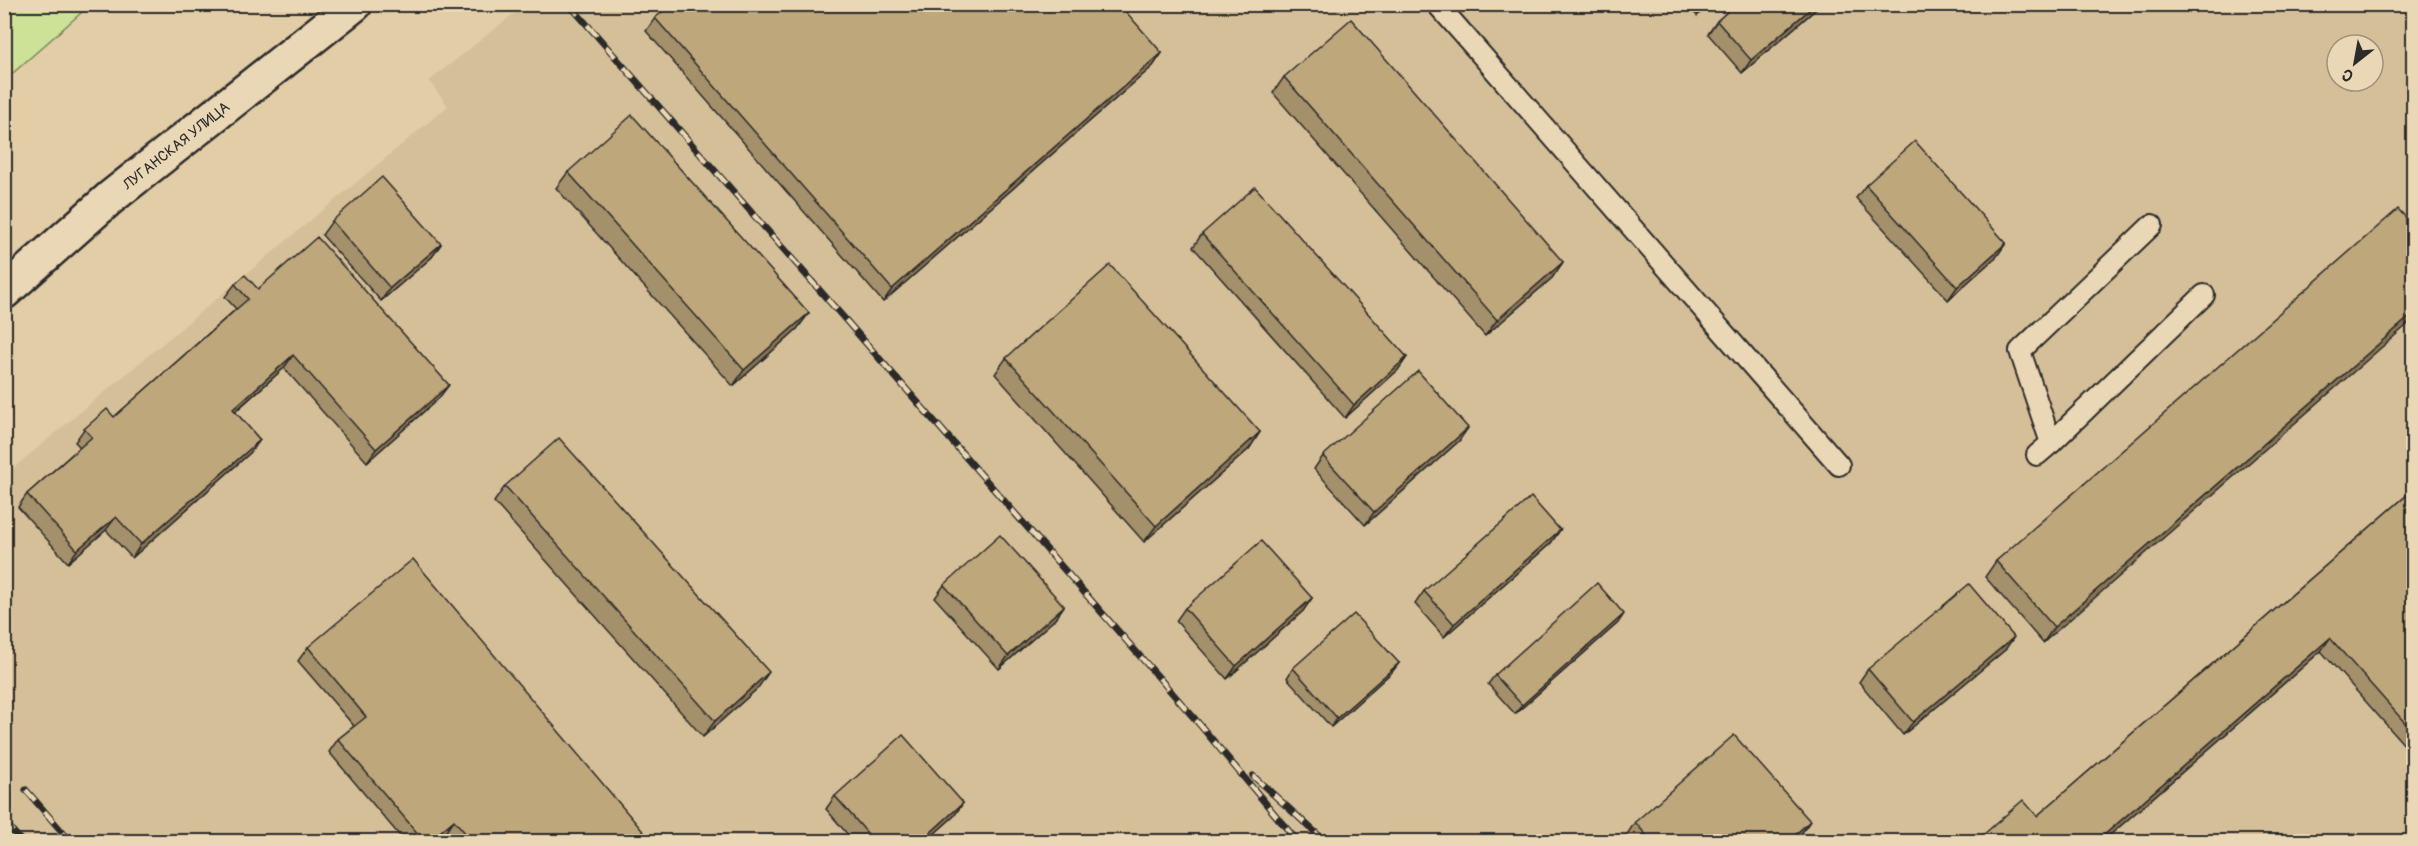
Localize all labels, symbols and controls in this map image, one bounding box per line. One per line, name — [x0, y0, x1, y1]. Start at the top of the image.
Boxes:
north arrow — [2325, 33, 2385, 93]
text: С — [2338, 64, 2357, 86]
street label: ЛУГАНСКАЯ УЛИЦА — [118, 97, 234, 195]

